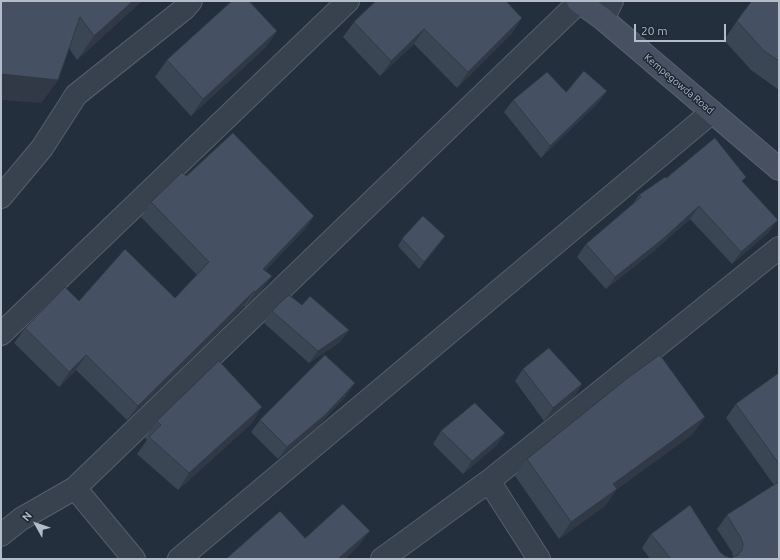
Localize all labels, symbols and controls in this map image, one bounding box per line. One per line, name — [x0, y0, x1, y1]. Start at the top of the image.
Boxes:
scale bar — [636, 16, 728, 42]
text: 20 m — [641, 24, 668, 37]
street label: Kempegowda Road — [642, 51, 716, 117]
north arrow — [16, 504, 56, 544]
text: N — [20, 509, 34, 523]

